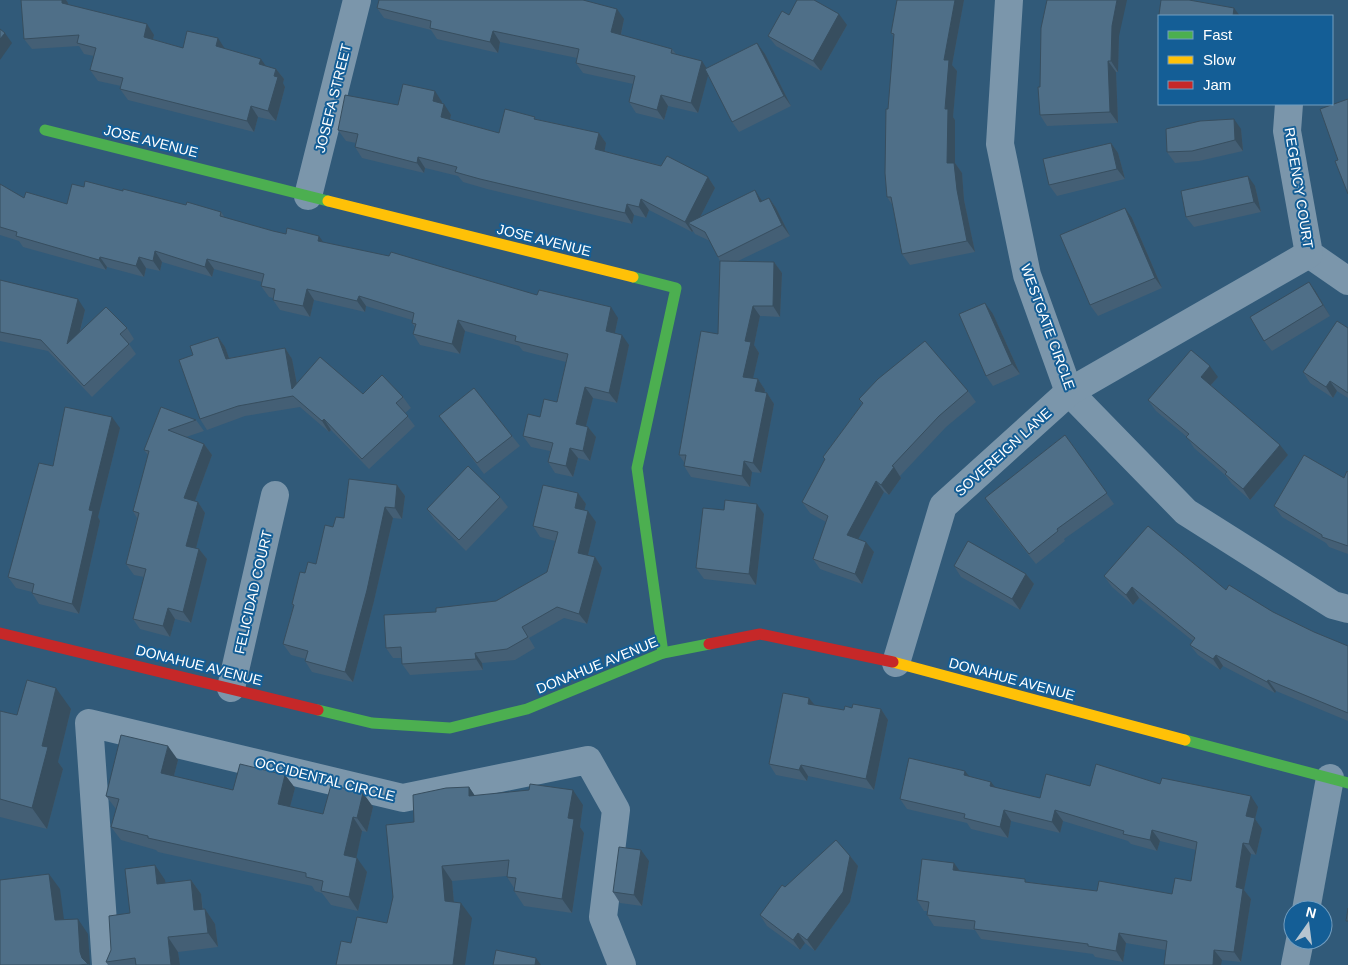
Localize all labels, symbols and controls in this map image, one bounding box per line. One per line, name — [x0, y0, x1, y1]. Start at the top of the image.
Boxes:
legend — [1158, 15, 1333, 105]
text: Fast — [1203, 26, 1233, 43]
street label: JOSEFA STREET — [312, 41, 354, 154]
text: Slow — [1203, 51, 1236, 68]
text: Jam — [1203, 76, 1231, 93]
street label: JOSE AVENUE — [102, 122, 200, 160]
street label: REGENCY COURT — [1282, 126, 1317, 250]
street label: JOSE AVENUE — [495, 221, 593, 259]
street label: WESTGATE CIRCLE — [1018, 262, 1078, 392]
street label: SOVEREIGN LANE — [952, 405, 1054, 499]
street label: FELICIDAD COURT — [231, 528, 275, 655]
street label: DONAHUE AVENUE — [534, 633, 660, 697]
street label: DONAHUE AVENUE — [134, 642, 264, 688]
street label: DONAHUE AVENUE — [947, 654, 1077, 704]
street label: OCCIDENTAL CIRCLE — [253, 754, 397, 804]
north arrow — [1283, 900, 1333, 950]
text: N — [1304, 903, 1318, 921]

